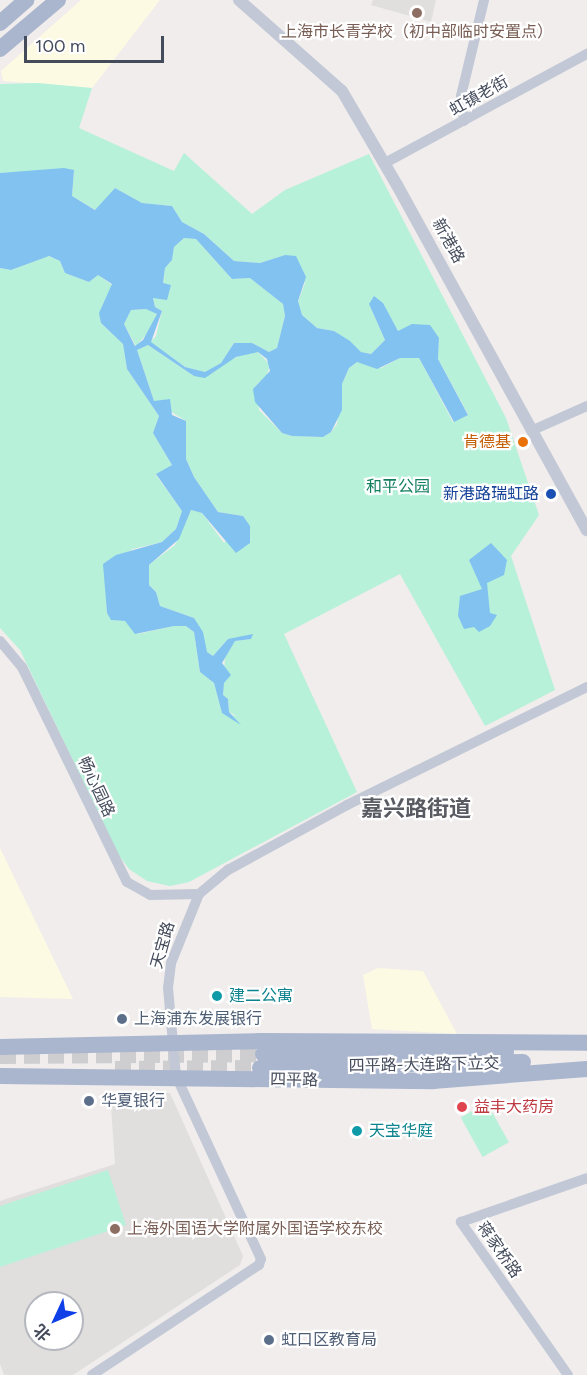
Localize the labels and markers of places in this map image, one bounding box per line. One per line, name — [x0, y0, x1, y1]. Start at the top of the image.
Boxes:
marker: 上海市长青学校（初中部临时安置点） — [410, 6, 424, 20]
place label: 上海市长青学校（初中部临时安置点） — [281, 22, 553, 42]
place label: 肯德基 — [463, 432, 511, 452]
marker: 肯德基 — [516, 435, 530, 449]
place label: 新港路瑞虹路 — [443, 484, 539, 504]
marker: 新港路瑞虹路 — [544, 487, 558, 501]
place label: 建二公寓 — [229, 986, 293, 1006]
marker: 建二公寓 — [210, 989, 224, 1003]
place label: 上海浦东发展银行 — [134, 1009, 262, 1029]
marker: 上海浦东发展银行 — [115, 1012, 129, 1026]
place label: 华夏银行 — [101, 1091, 165, 1111]
marker: 华夏银行 — [82, 1094, 96, 1108]
place label: 益丰大药房 — [474, 1097, 554, 1117]
marker: 益丰大药房 — [455, 1100, 469, 1114]
place label: 天宝华庭 — [369, 1121, 433, 1141]
marker: 天宝华庭 — [350, 1124, 364, 1138]
place label: 上海外国语大学附属外国语学校东校 — [127, 1219, 383, 1239]
marker: 上海外国语大学附属外国语学校东校 — [108, 1222, 122, 1236]
place label: 虹口区教育局 — [281, 1330, 377, 1350]
marker: 虹口区教育局 — [262, 1333, 276, 1347]

